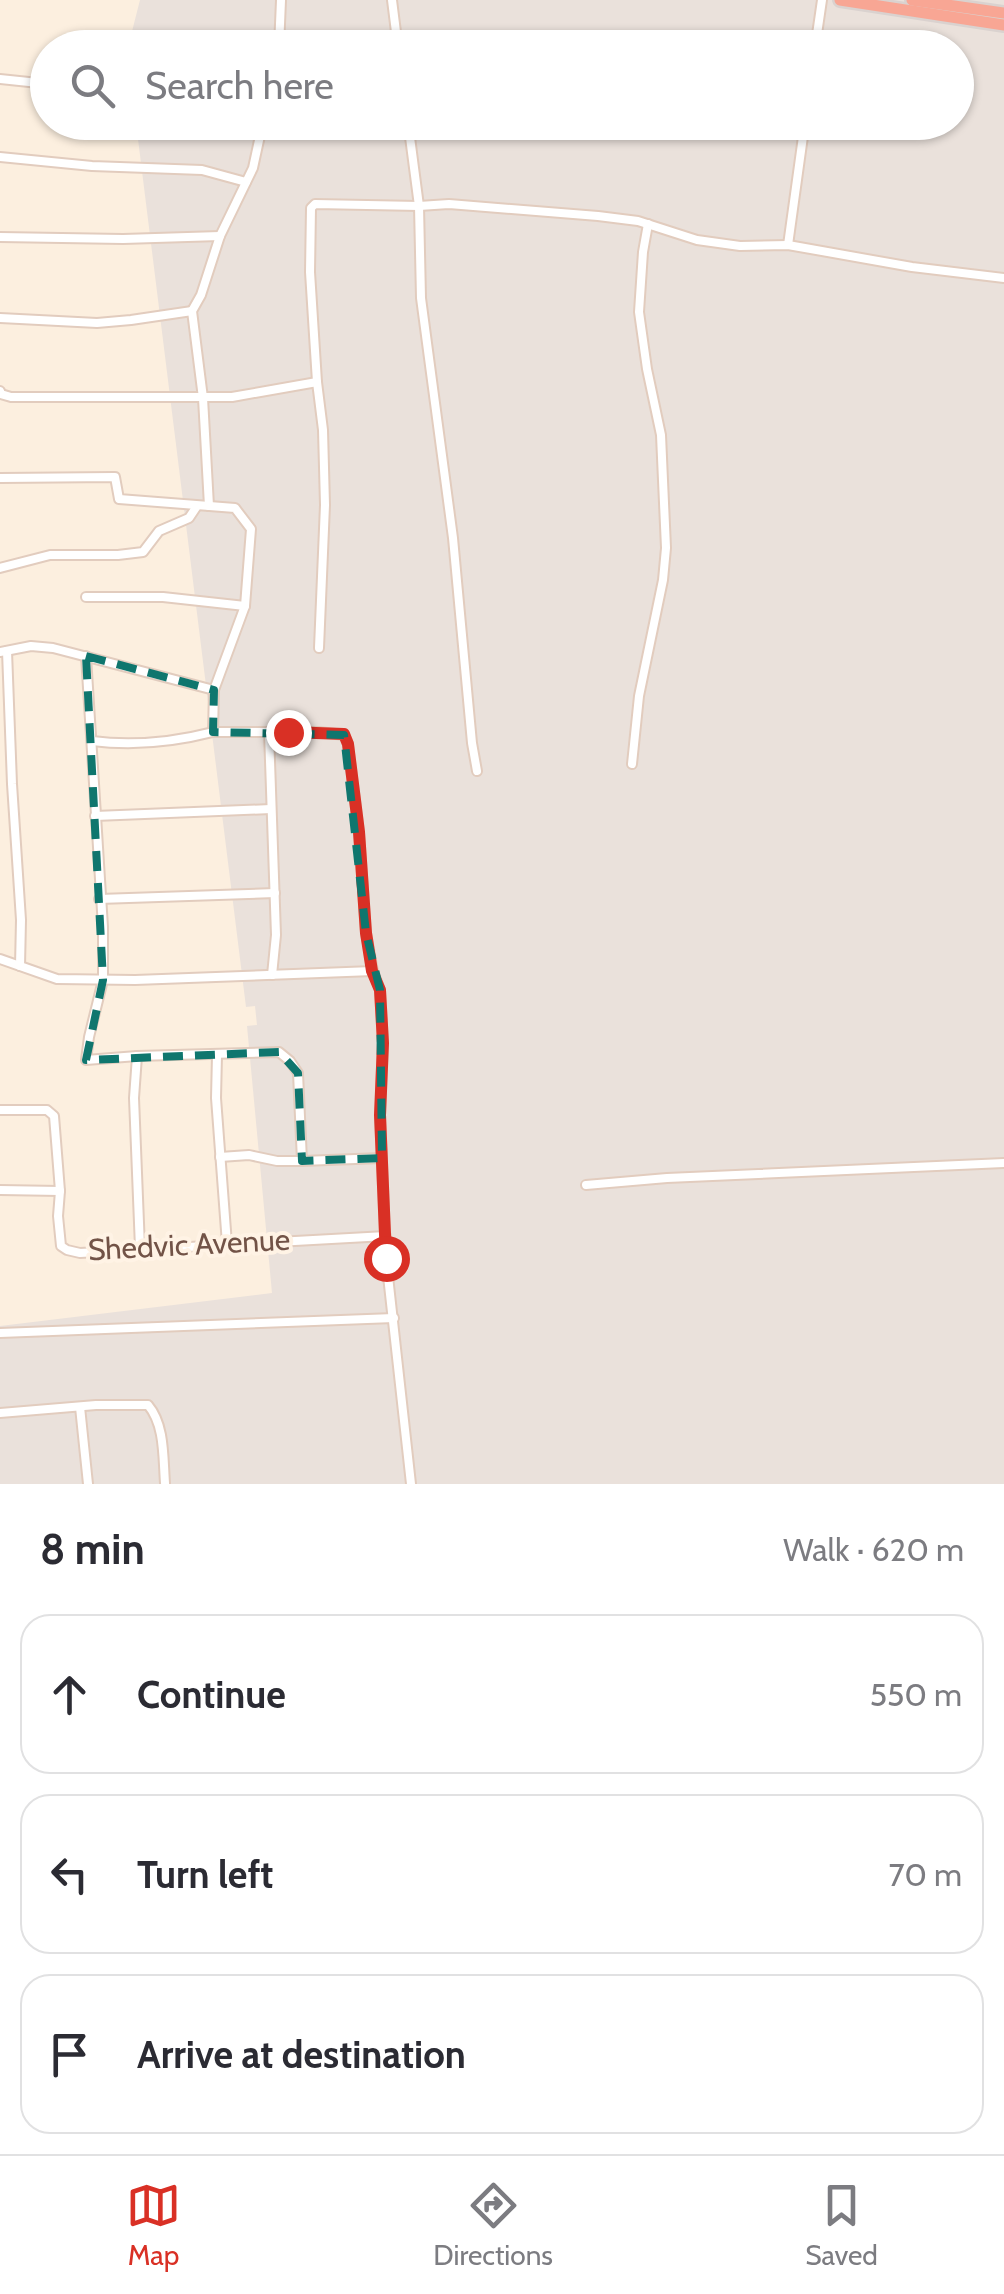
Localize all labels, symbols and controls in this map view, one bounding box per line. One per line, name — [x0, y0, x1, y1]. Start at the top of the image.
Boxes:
search box — [30, 30, 974, 140]
icon: search — [65, 58, 120, 113]
text: Search here — [145, 62, 334, 109]
route end — [266, 710, 312, 756]
street label: Shedvic Avenue — [87, 1221, 291, 1268]
route start — [364, 1236, 410, 1282]
text: 8 min — [40, 1523, 145, 1575]
text: Walk · 620 m — [783, 1530, 964, 1569]
icon: ahead — [42, 1667, 97, 1722]
text: Continue — [137, 1671, 286, 1718]
text: 550 m — [870, 1675, 962, 1714]
icon: left — [42, 1847, 97, 1902]
text: Turn left — [137, 1851, 273, 1898]
text: 70 m — [889, 1855, 962, 1894]
icon: arrive — [42, 2027, 97, 2082]
text: Arrive at destination — [137, 2031, 466, 2078]
tab: Map — [126, 2178, 181, 2272]
tab: Directions — [433, 2178, 553, 2272]
tab: Saved — [805, 2178, 878, 2272]

